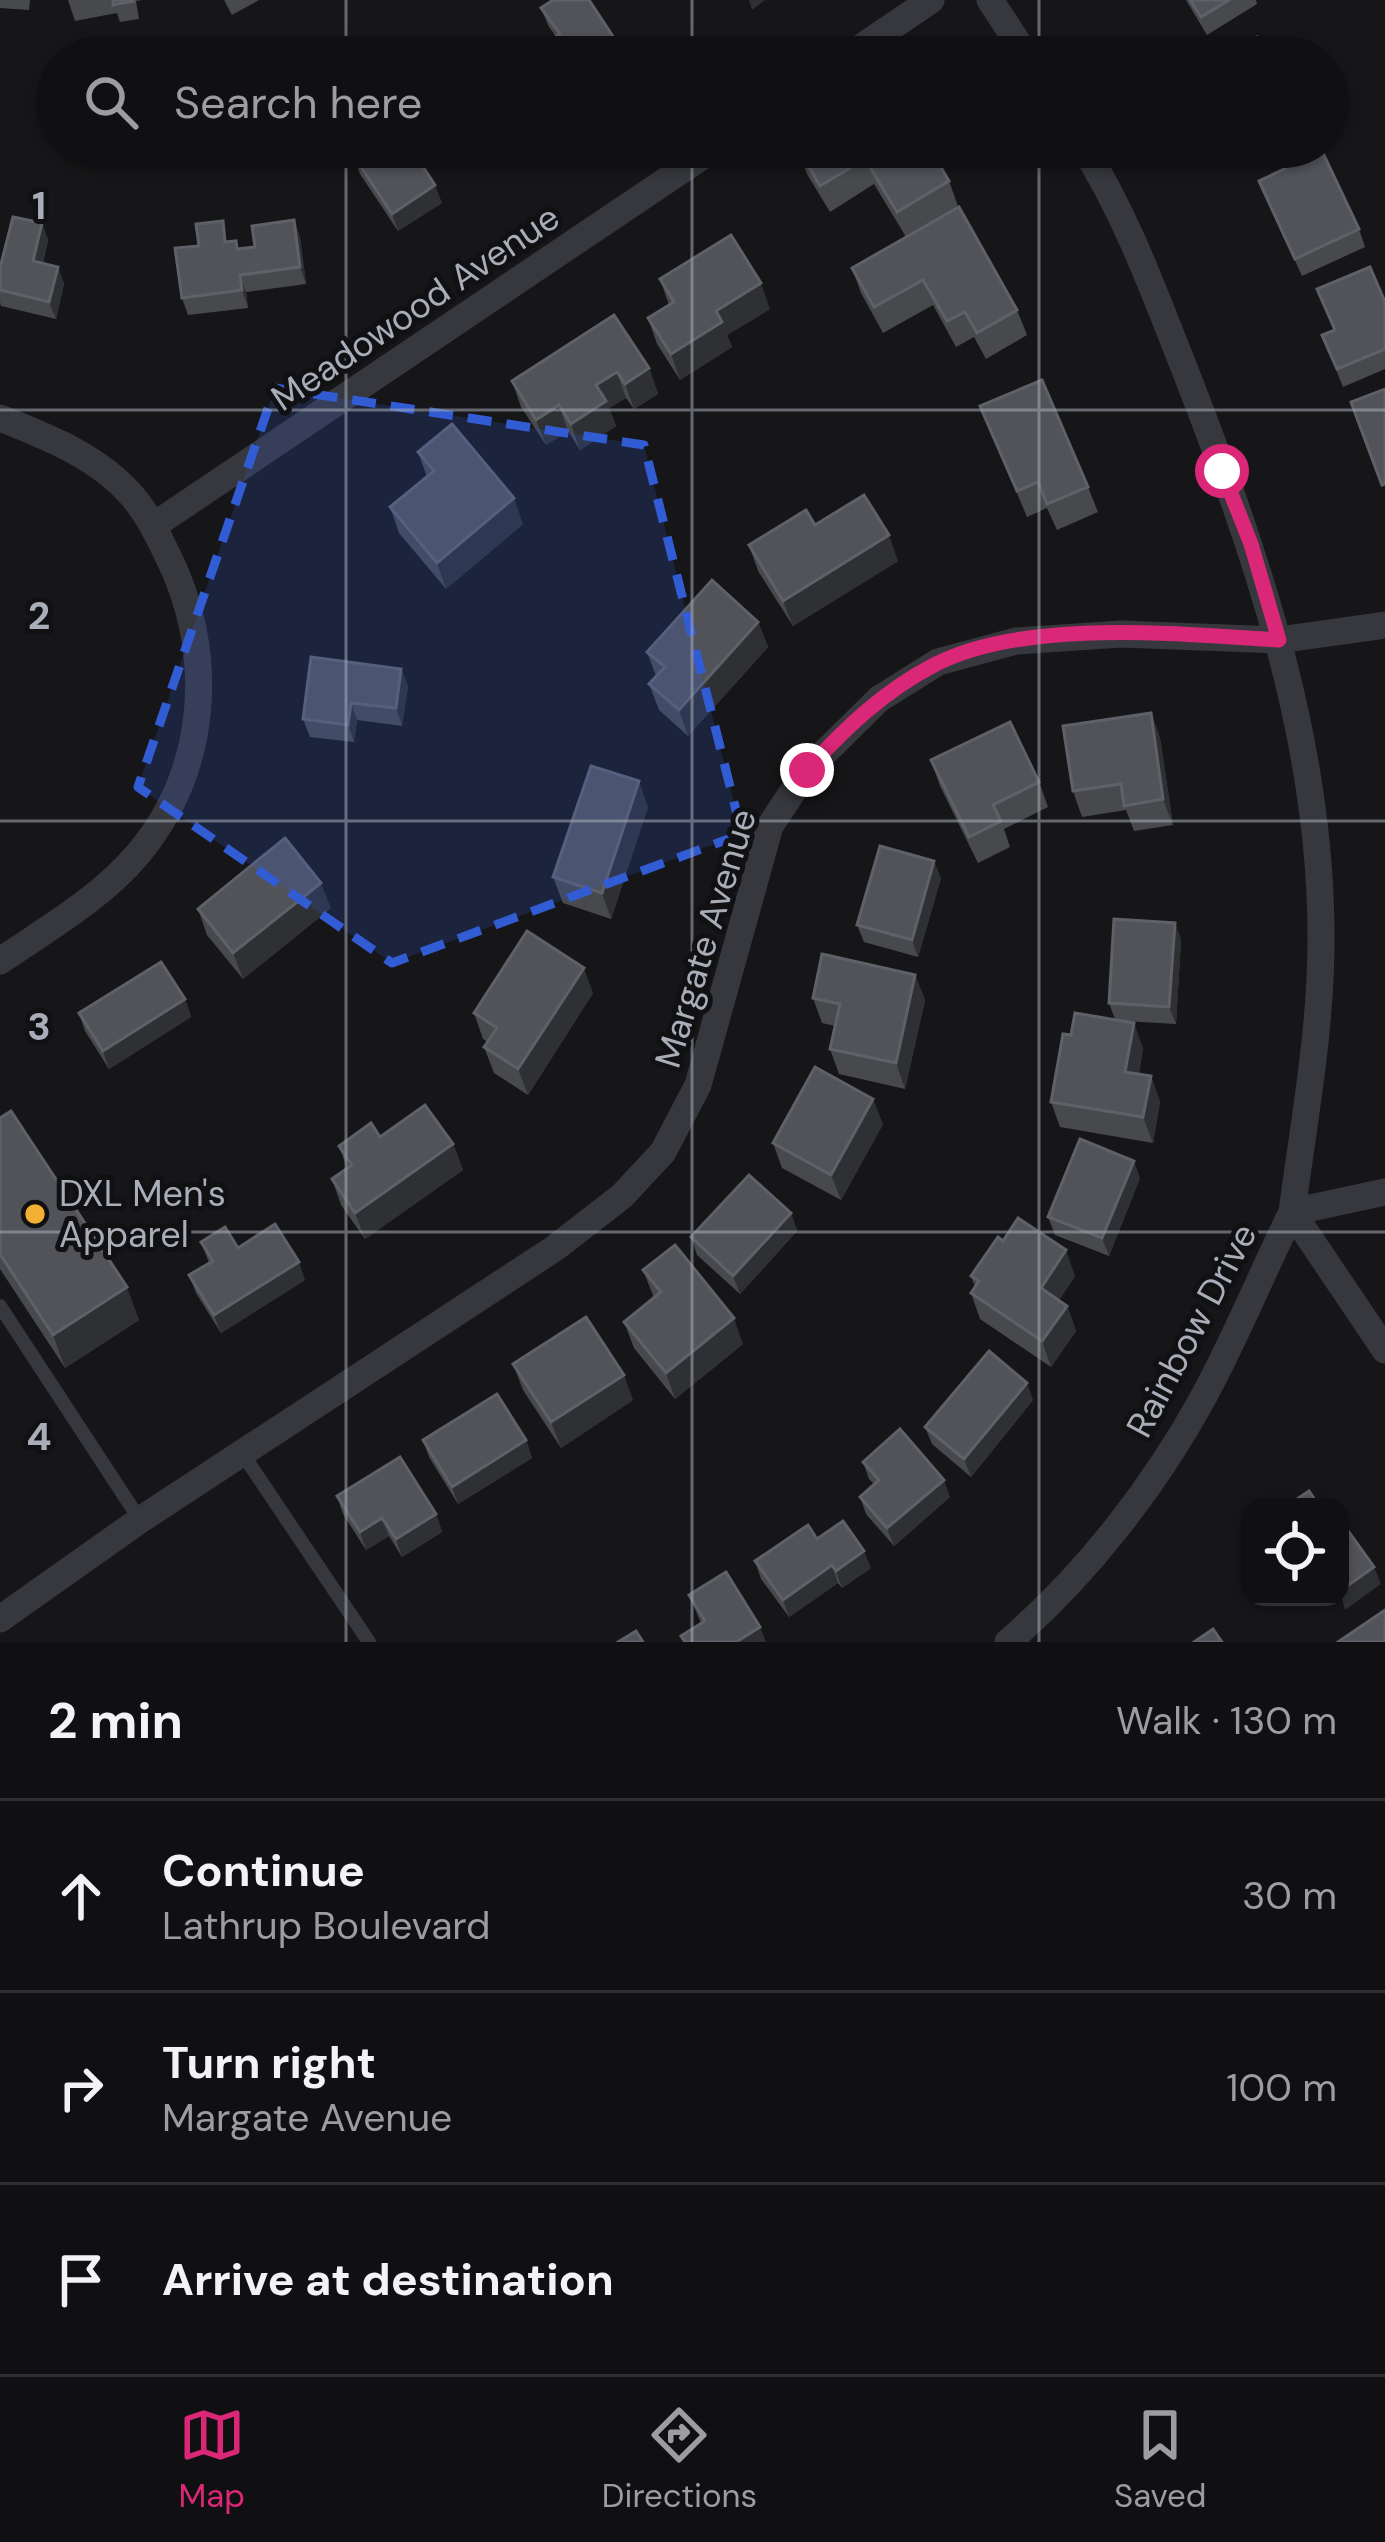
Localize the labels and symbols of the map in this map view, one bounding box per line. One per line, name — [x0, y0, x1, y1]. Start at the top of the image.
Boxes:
text: 1 — [32, 180, 46, 231]
street label: Meadowood Avenue — [262, 194, 568, 421]
route start — [1195, 444, 1249, 498]
text: 2 — [28, 590, 50, 641]
route end — [780, 743, 834, 797]
street label: Margate Avenue — [644, 803, 767, 1073]
text: 3 — [27, 1001, 51, 1052]
place label: DXL Men's Apparel — [59, 1170, 226, 1258]
marker: DXL Men's Apparel — [22, 1201, 48, 1227]
street label: Rainbow Drive — [1115, 1215, 1267, 1445]
text: 4 — [26, 1411, 52, 1462]

